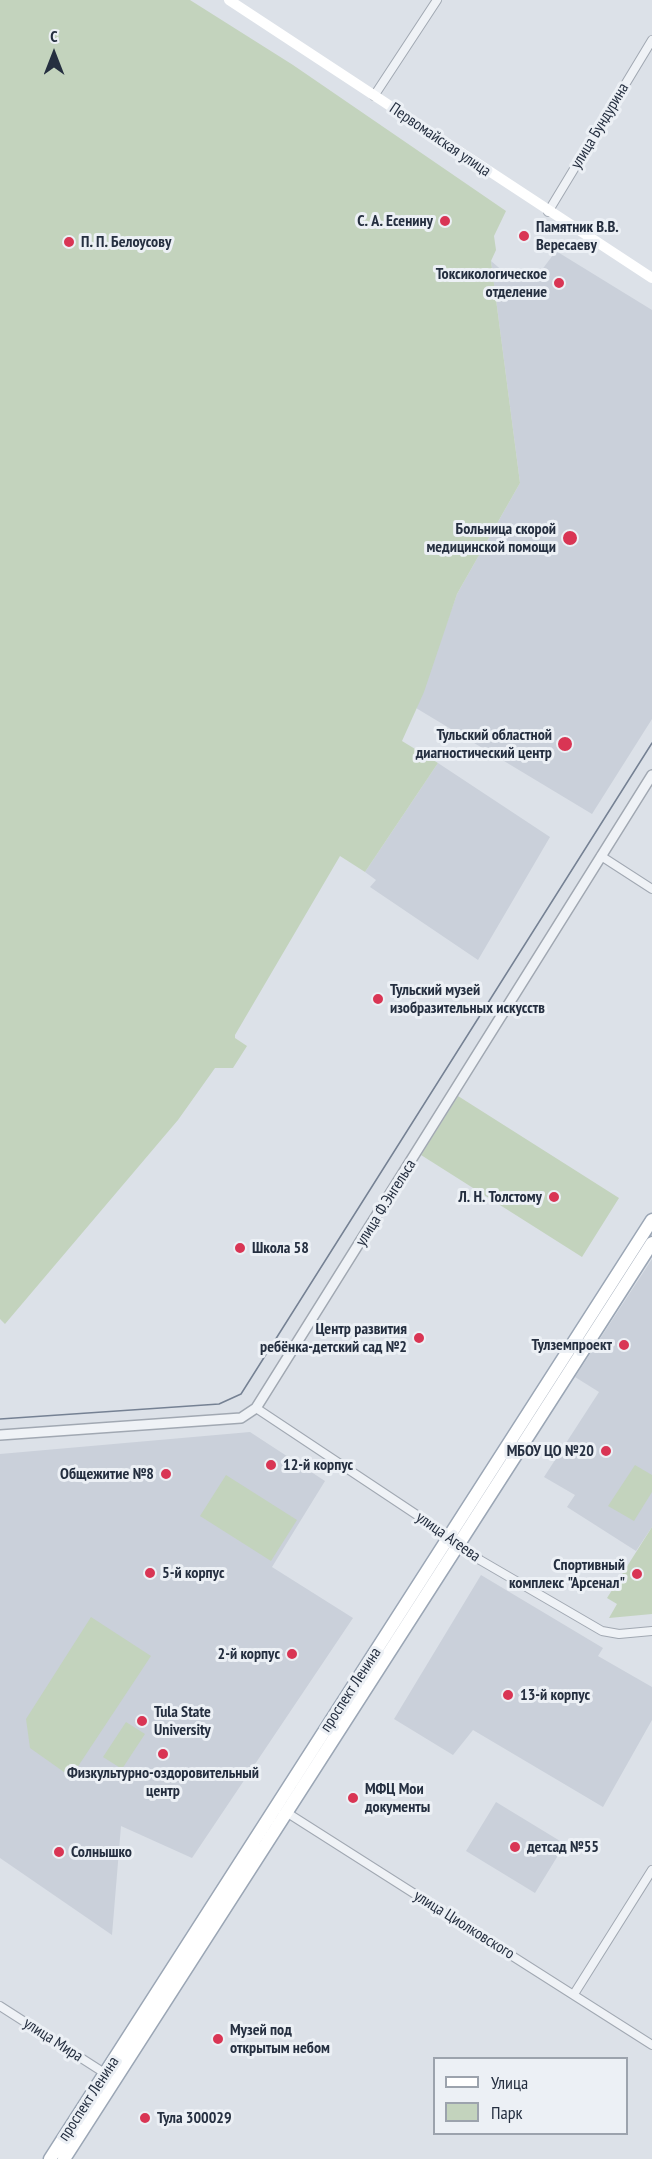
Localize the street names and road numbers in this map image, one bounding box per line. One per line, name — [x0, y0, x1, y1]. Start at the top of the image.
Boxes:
street label: улица Бундурина — [567, 80, 633, 172]
street label: Первомайская улица — [386, 99, 494, 181]
street label: улица Ф.Энгельса — [352, 1156, 420, 1250]
street label: улица Агеева — [412, 1508, 484, 1566]
street label: проспект Ленина — [317, 1644, 385, 1736]
street label: улица Циолковского — [410, 1886, 518, 1964]
street label: улица Мира — [20, 2014, 86, 2066]
street label: проспект Ленина — [55, 2053, 123, 2145]

